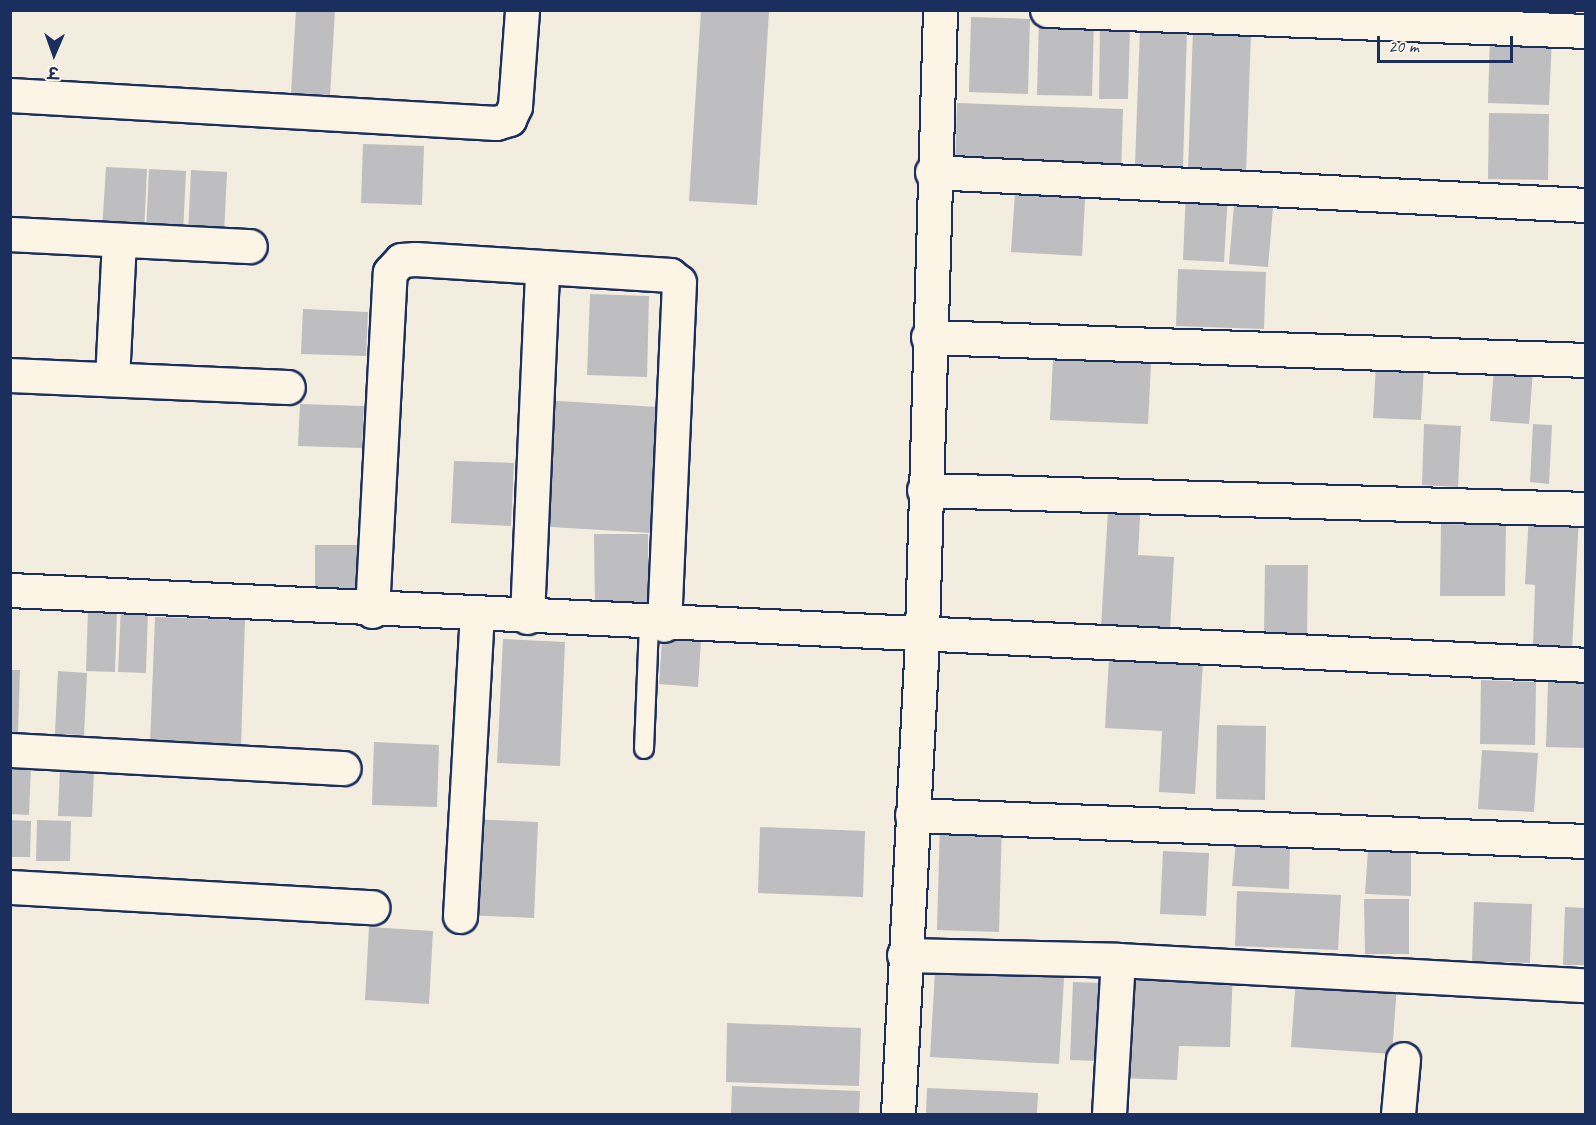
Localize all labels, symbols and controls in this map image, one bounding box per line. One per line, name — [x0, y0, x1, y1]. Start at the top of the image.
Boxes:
north arrow — [24, 24, 84, 84]
scale bar — [1380, 24, 1516, 62]
text: 20 m — [1388, 35, 1419, 57]
text: उ — [48, 62, 59, 82]

